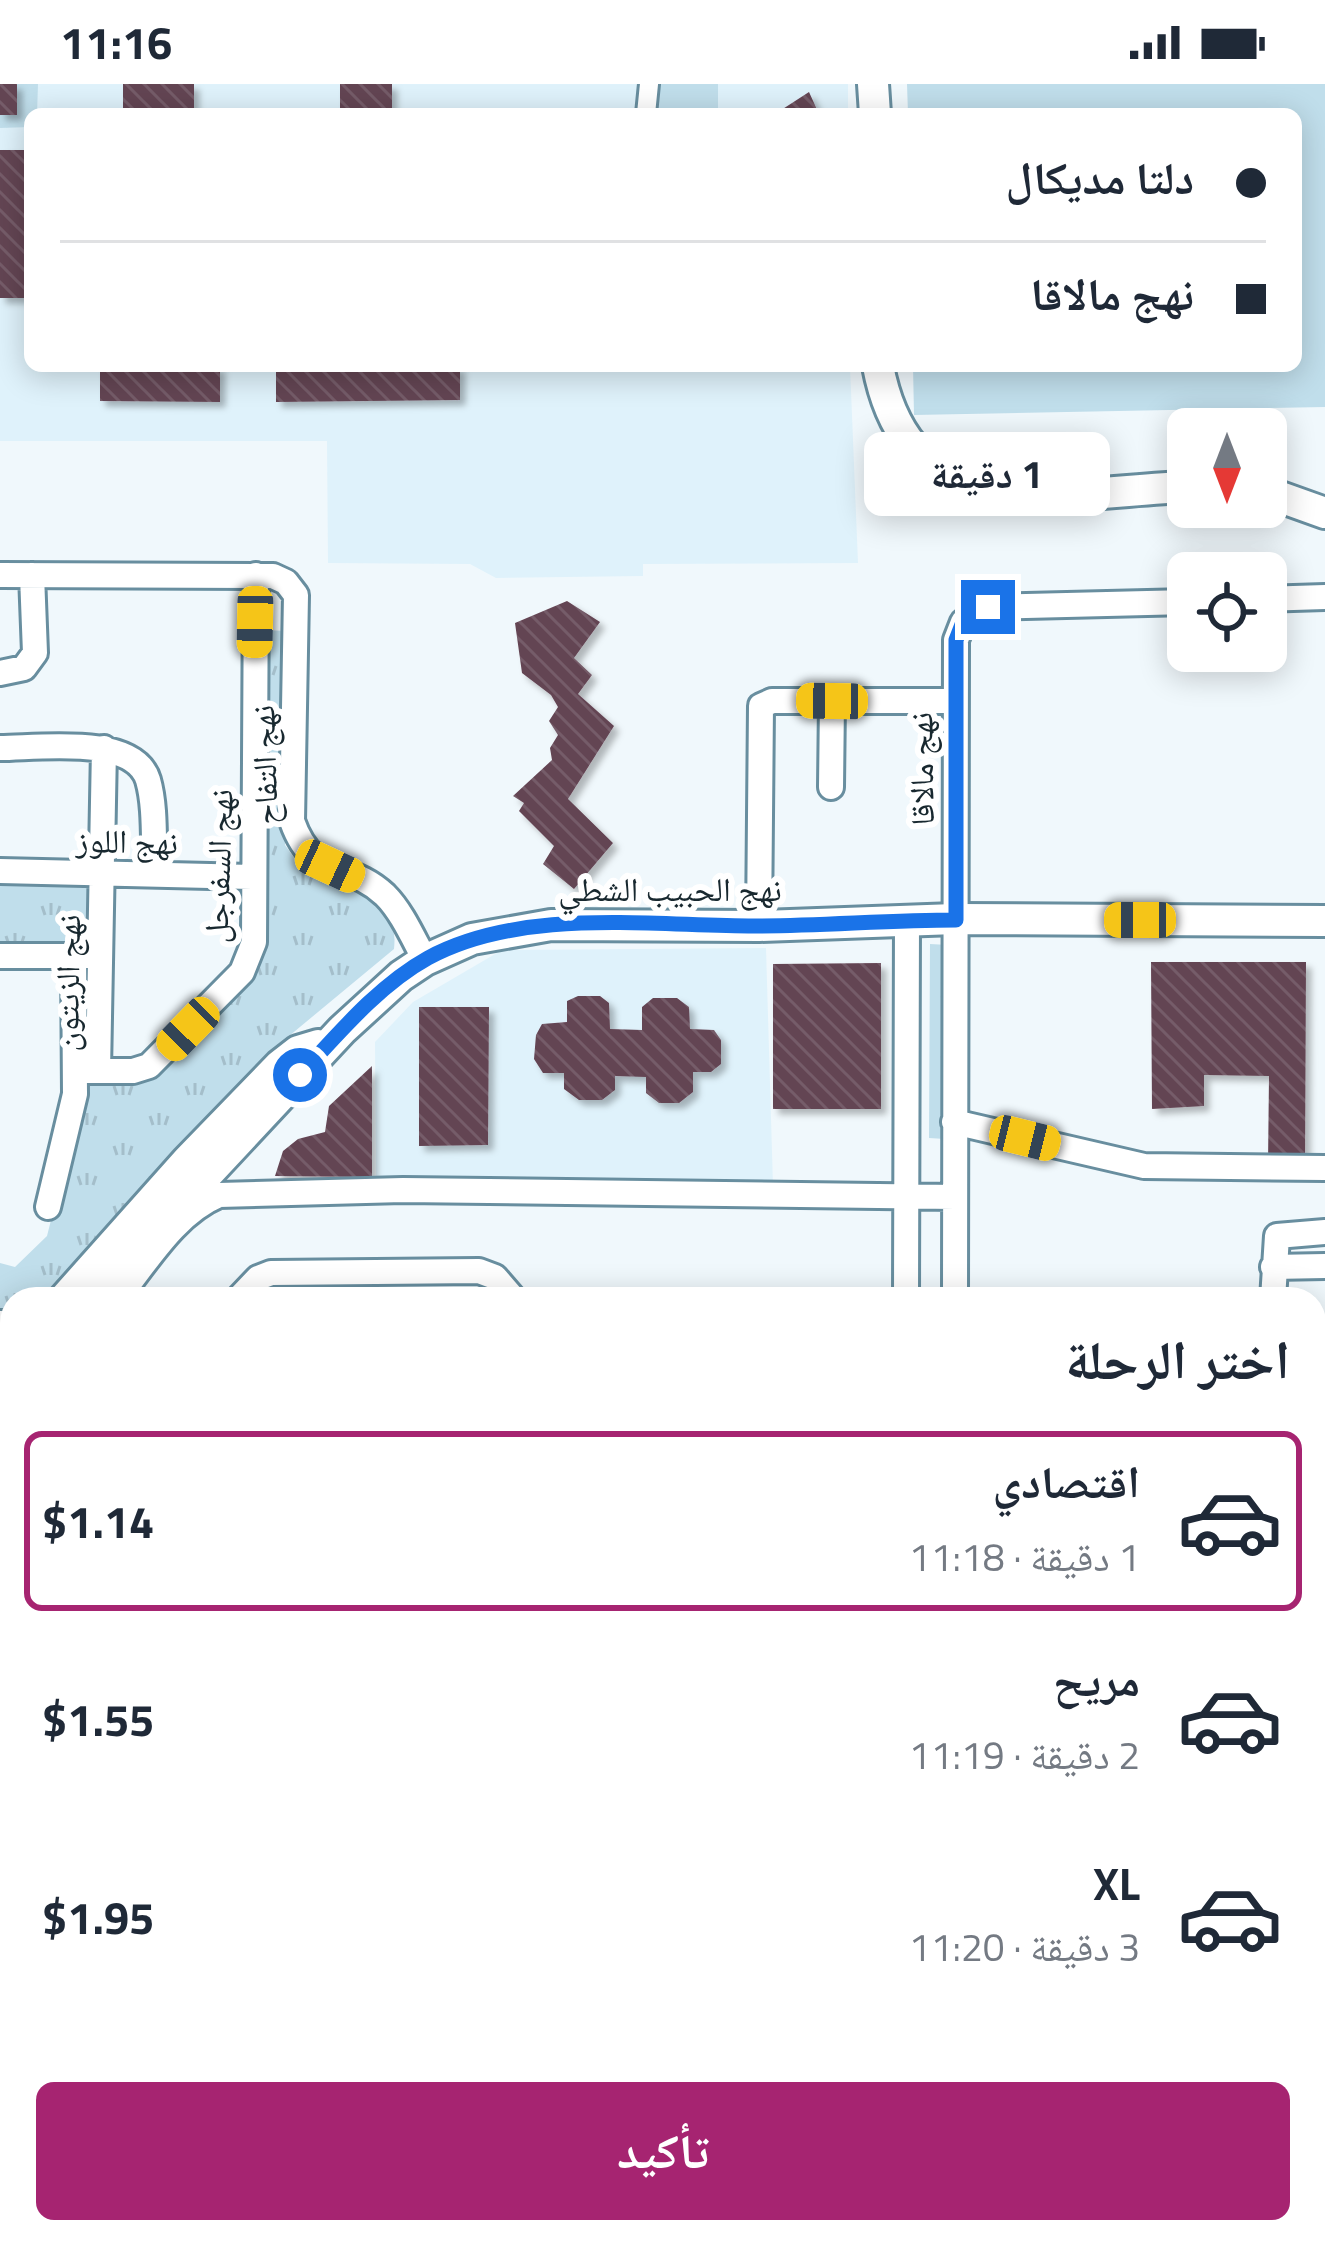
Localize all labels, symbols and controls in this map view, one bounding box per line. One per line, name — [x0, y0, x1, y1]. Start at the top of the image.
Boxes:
text: 11:16 — [60, 8, 172, 76]
text: دلتا مديكال — [1006, 143, 1194, 211]
text: نهج مالاقا — [1030, 259, 1194, 327]
north arrow — [1167, 408, 1287, 528]
map controls — [1167, 408, 1287, 672]
callout: 1 دقيقة — [865, 433, 1111, 517]
text: 1 دقيقة — [931, 444, 1043, 503]
button: locate — [1167, 552, 1287, 672]
route end — [961, 580, 1015, 634]
car — [236, 586, 274, 658]
car — [796, 682, 868, 720]
street label: نهج التفاح — [237, 704, 291, 826]
street label: نهج مالاقا — [895, 712, 947, 826]
street label: نهج السفرجل — [190, 788, 246, 944]
street label: نهج اللوز — [75, 815, 178, 867]
car — [290, 834, 370, 898]
street label: نهج الحبيب الشطي — [558, 864, 782, 915]
car — [1104, 902, 1176, 938]
street label: نهج الزيتون — [41, 914, 93, 1052]
car — [150, 991, 226, 1067]
route start — [273, 1048, 327, 1102]
car — [986, 1112, 1064, 1164]
text: اختر الرحلة — [1065, 1318, 1290, 1400]
text: اقتصادي — [993, 1447, 1140, 1515]
icon: car — [1176, 1467, 1284, 1575]
text: $1.14 — [42, 1487, 154, 1555]
text: 1 دقيقة · 11:18 — [909, 1527, 1140, 1586]
text: مريح — [1053, 1645, 1140, 1713]
icon: car — [1176, 1665, 1284, 1773]
text: $1.55 — [42, 1685, 154, 1753]
text: 2 دقيقة · 11:19 — [909, 1725, 1140, 1784]
text: XL — [1093, 1849, 1140, 1917]
icon: car — [1176, 1863, 1284, 1971]
text: $1.95 — [42, 1883, 154, 1951]
text: 3 دقيقة · 11:20 — [909, 1917, 1140, 1976]
button: تأكيد — [36, 2082, 1290, 2220]

